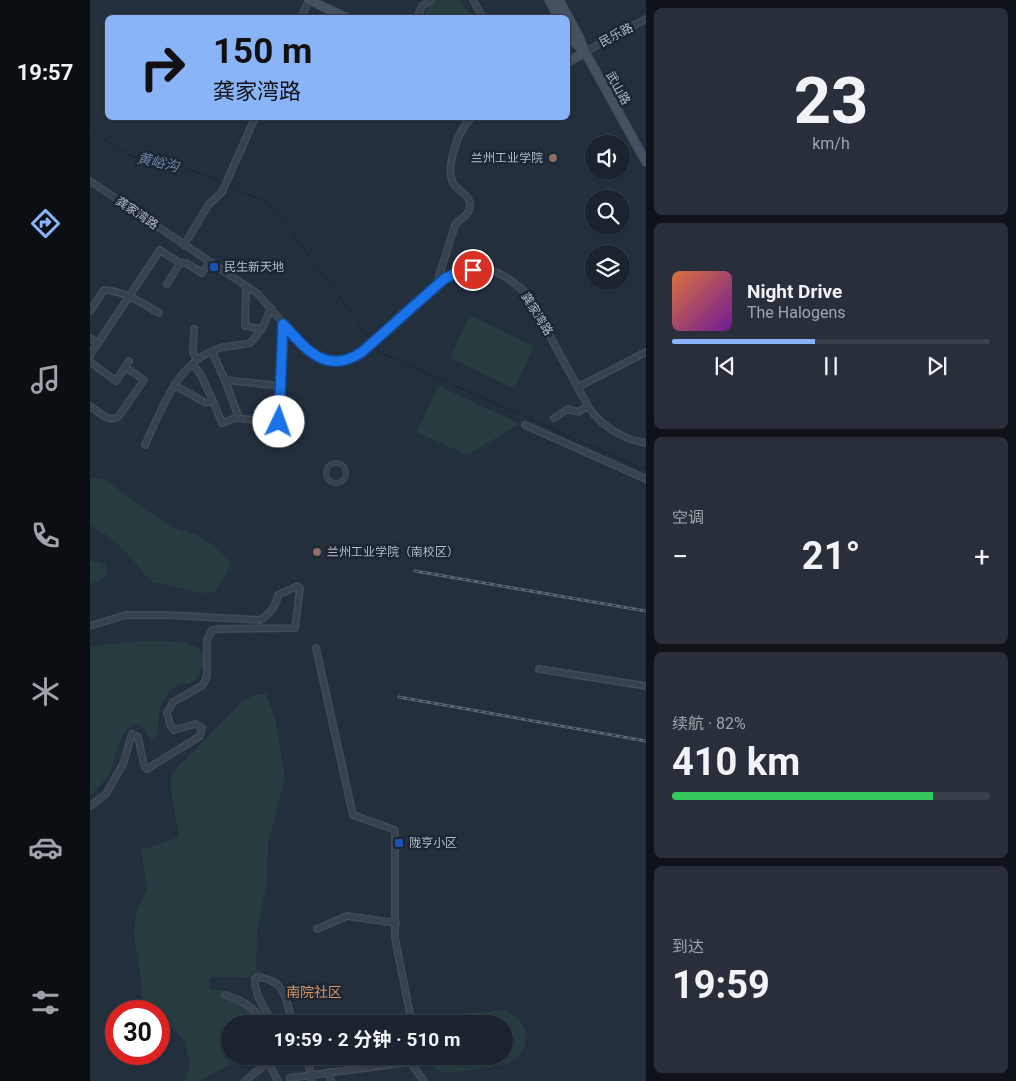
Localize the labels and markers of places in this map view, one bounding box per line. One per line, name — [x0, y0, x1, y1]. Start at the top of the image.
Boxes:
place label: 兰州工业学院 — [471, 151, 543, 165]
marker: 兰州工业学院 — [547, 152, 559, 164]
pin — [452, 249, 494, 291]
place label: 民生新天地 — [224, 260, 284, 274]
marker: 民生新天地 — [208, 261, 220, 273]
place label: 兰州工业学院（南校区） — [327, 545, 459, 559]
marker: 兰州工业学院（南校区） — [311, 546, 323, 558]
place label: 陇亨小区 — [409, 836, 457, 850]
marker: 陇亨小区 — [393, 837, 405, 849]

